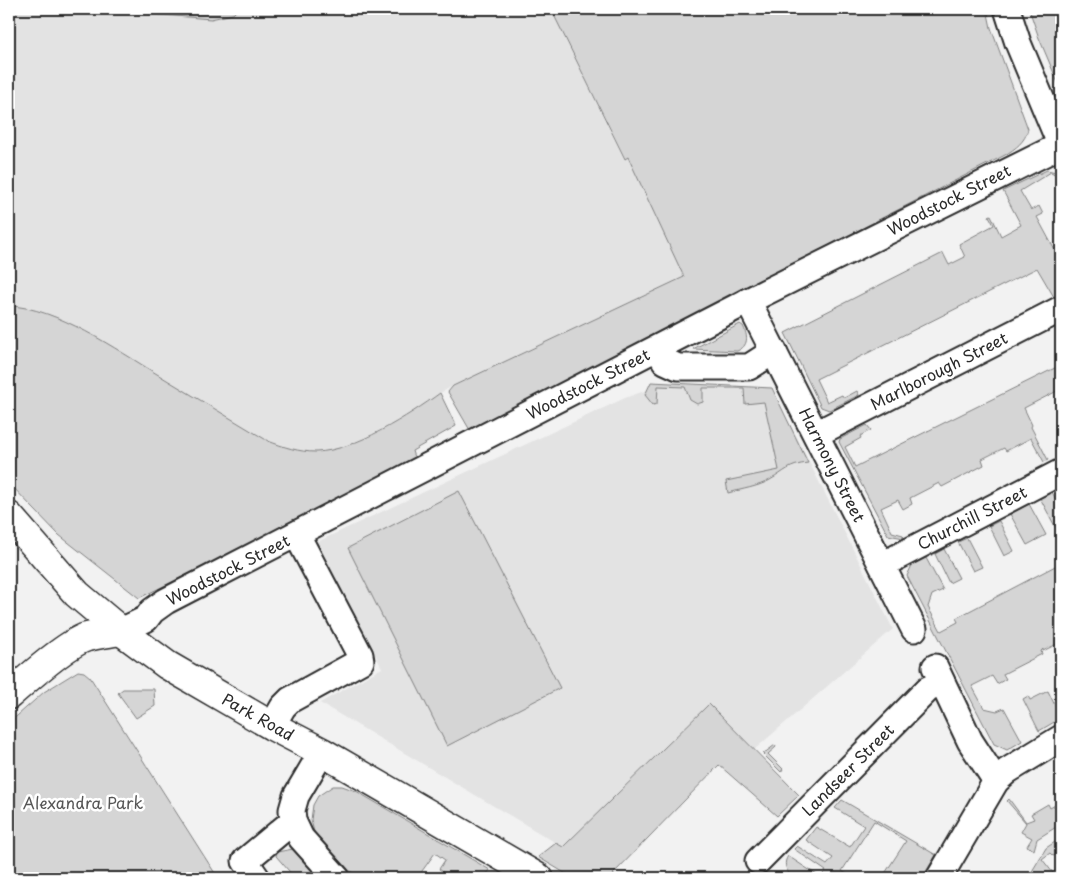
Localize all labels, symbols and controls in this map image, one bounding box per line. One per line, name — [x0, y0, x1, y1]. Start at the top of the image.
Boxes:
street label: Woodstock Street — [883, 157, 1015, 241]
street label: Marlborough Street — [866, 325, 1012, 415]
street label: Woodstock Street — [522, 341, 654, 425]
street label: Harmony Street — [794, 403, 872, 526]
street label: Churchill Street — [913, 479, 1031, 555]
street label: Woodstock Street — [162, 527, 294, 611]
street label: Park Road — [218, 686, 299, 746]
street label: Landseer Street — [796, 717, 899, 821]
park label: Alexandra Park — [23, 790, 143, 814]

